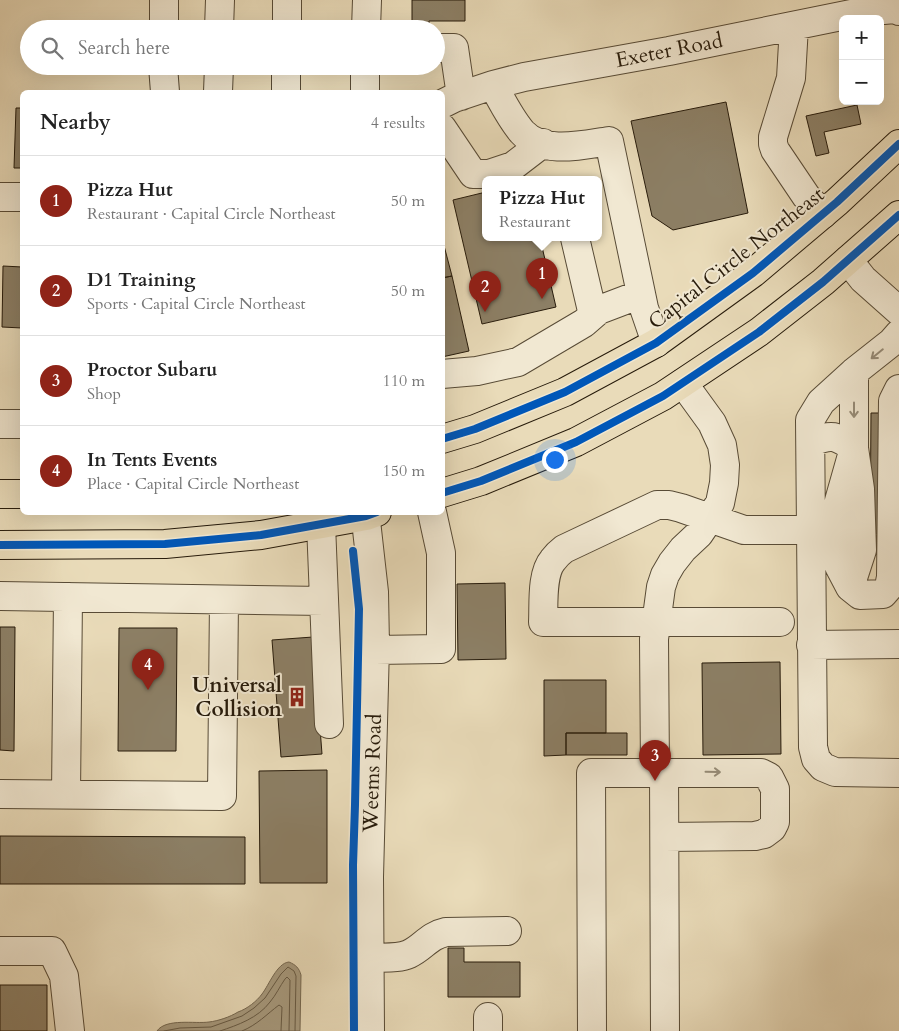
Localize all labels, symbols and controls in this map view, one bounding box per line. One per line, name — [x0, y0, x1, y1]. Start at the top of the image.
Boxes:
map controls — [839, 15, 884, 105]
button: + — [839, 15, 884, 60]
search box — [20, 20, 445, 75]
street label: Exeter Road — [613, 26, 725, 75]
icon: search — [38, 34, 66, 62]
text: Search here — [78, 35, 170, 61]
button: − — [839, 60, 884, 105]
text: Nearby — [40, 108, 111, 137]
text: 4 results — [371, 112, 425, 134]
popup — [482, 176, 602, 241]
text: Pizza Hut — [87, 177, 173, 203]
street label: Capital Circle Northeast — [642, 180, 831, 336]
text: Pizza Hut — [499, 185, 585, 211]
text: 1 — [52, 190, 60, 212]
text: 50 m — [391, 190, 425, 212]
text: Restaurant · Capital Circle Northeast — [87, 203, 336, 225]
text: Restaurant — [499, 211, 570, 233]
pin: 1 — [526, 258, 558, 299]
text: D1 Training — [87, 267, 195, 293]
pin: 2 — [469, 271, 501, 312]
text: 2 — [52, 280, 60, 302]
text: 50 m — [391, 280, 425, 302]
text: Sports · Capital Circle Northeast — [87, 293, 306, 315]
one-way arrow — [871, 348, 884, 359]
text: Proctor Subaru — [87, 357, 217, 383]
text: 3 — [52, 370, 60, 392]
text: 110 m — [383, 370, 425, 392]
text: Shop — [87, 383, 121, 405]
one-way arrow — [849, 402, 859, 418]
text: In Tents Events — [87, 447, 217, 473]
your location — [542, 447, 568, 473]
text: 4 — [52, 460, 60, 482]
text: 150 m — [383, 460, 425, 482]
text: Place · Capital Circle Northeast — [87, 473, 299, 495]
pin: 4 — [132, 649, 164, 690]
place label: Universal Collision — [192, 671, 282, 724]
building icon: Universal Collision — [286, 686, 308, 708]
street label: Weems Road — [356, 713, 389, 834]
pin: 3 — [639, 740, 671, 781]
one-way arrow — [704, 767, 721, 777]

